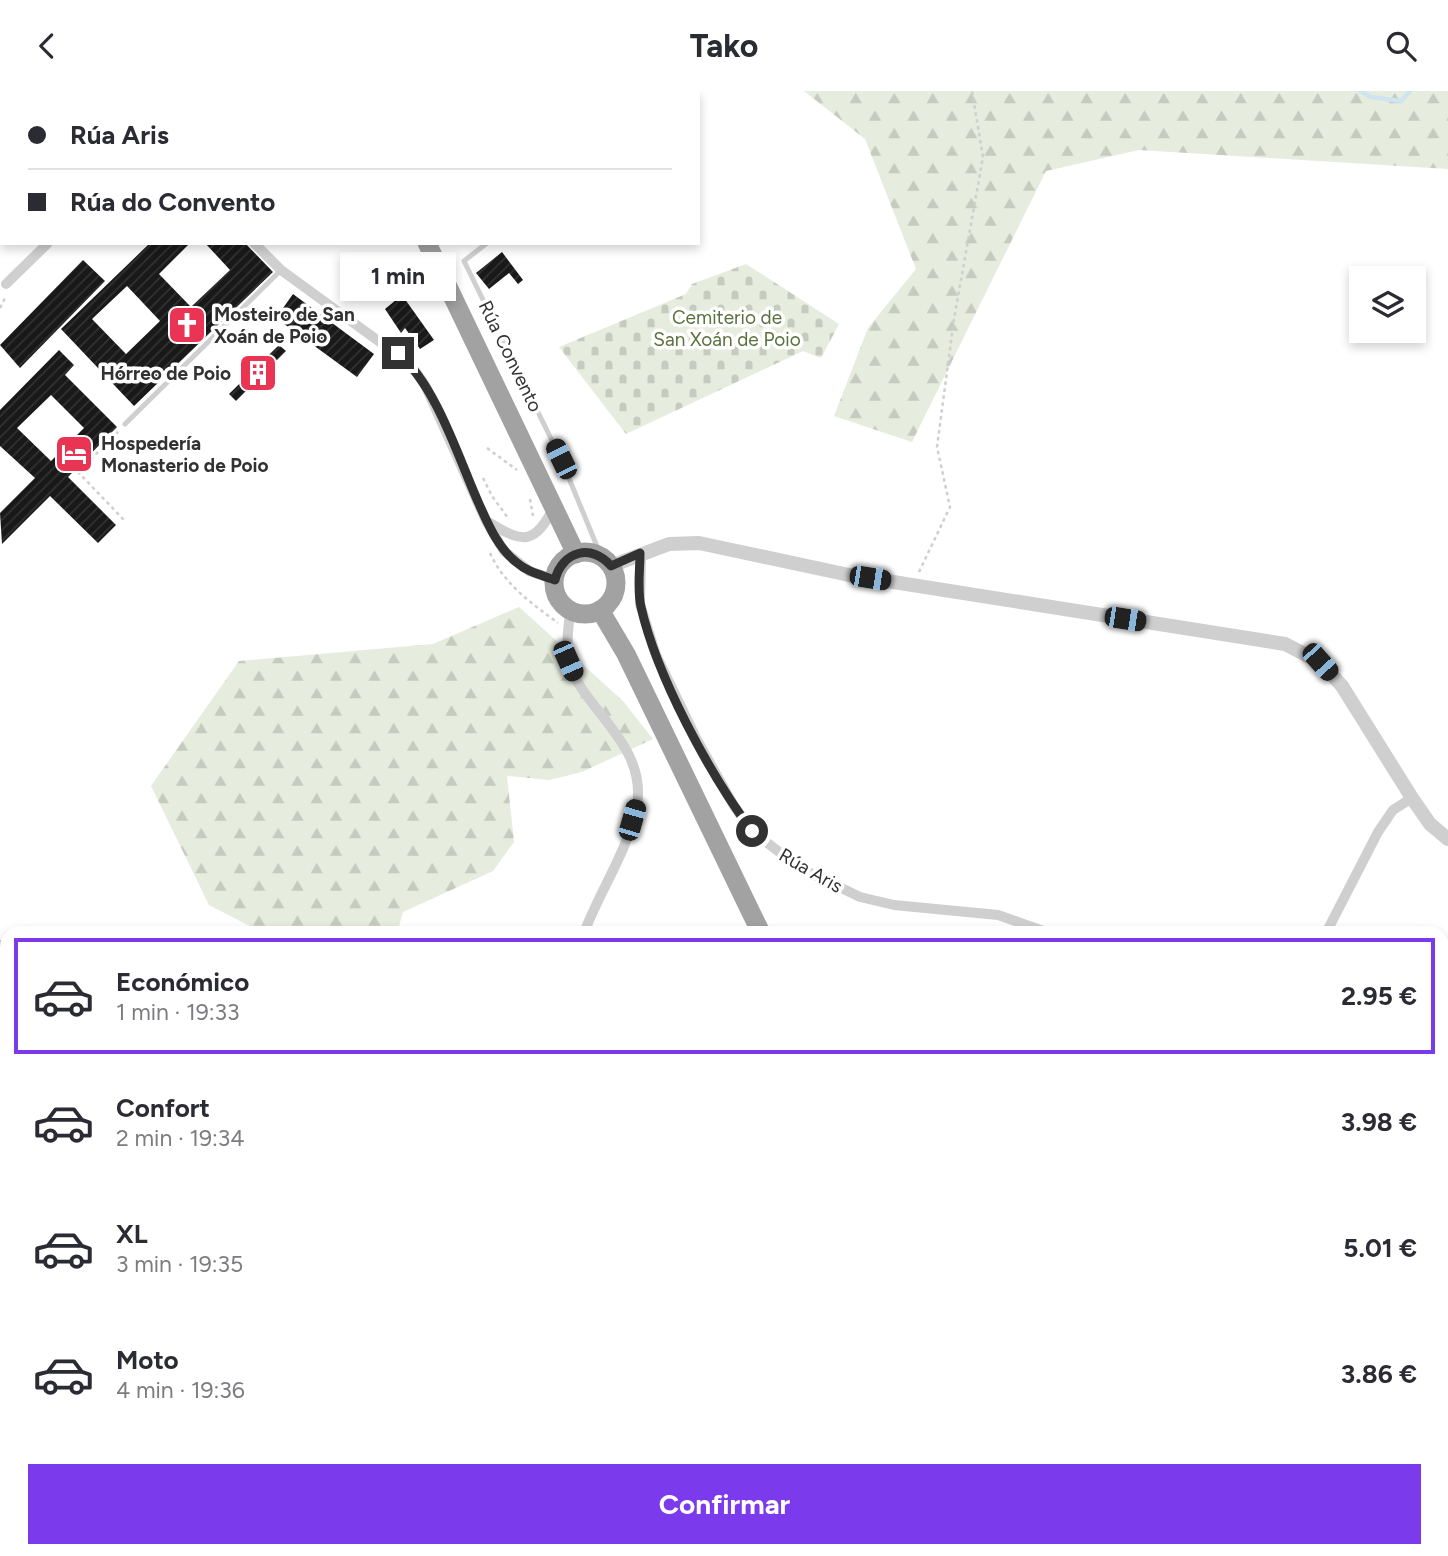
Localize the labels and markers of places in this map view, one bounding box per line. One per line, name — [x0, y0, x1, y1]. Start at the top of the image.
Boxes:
place label: Mosteiro de San Xoán de Poio — [214, 303, 355, 348]
church icon: Mosteiro de San Xoán de Poio — [166, 304, 208, 346]
building icon: Hórreo de Poio — [237, 352, 279, 394]
place label: Hórreo de Poio — [101, 362, 231, 385]
place label: Hospedería Monasterio de Poio — [101, 432, 269, 477]
hotel icon: Hospedería Monasterio de Poio — [53, 433, 95, 475]

